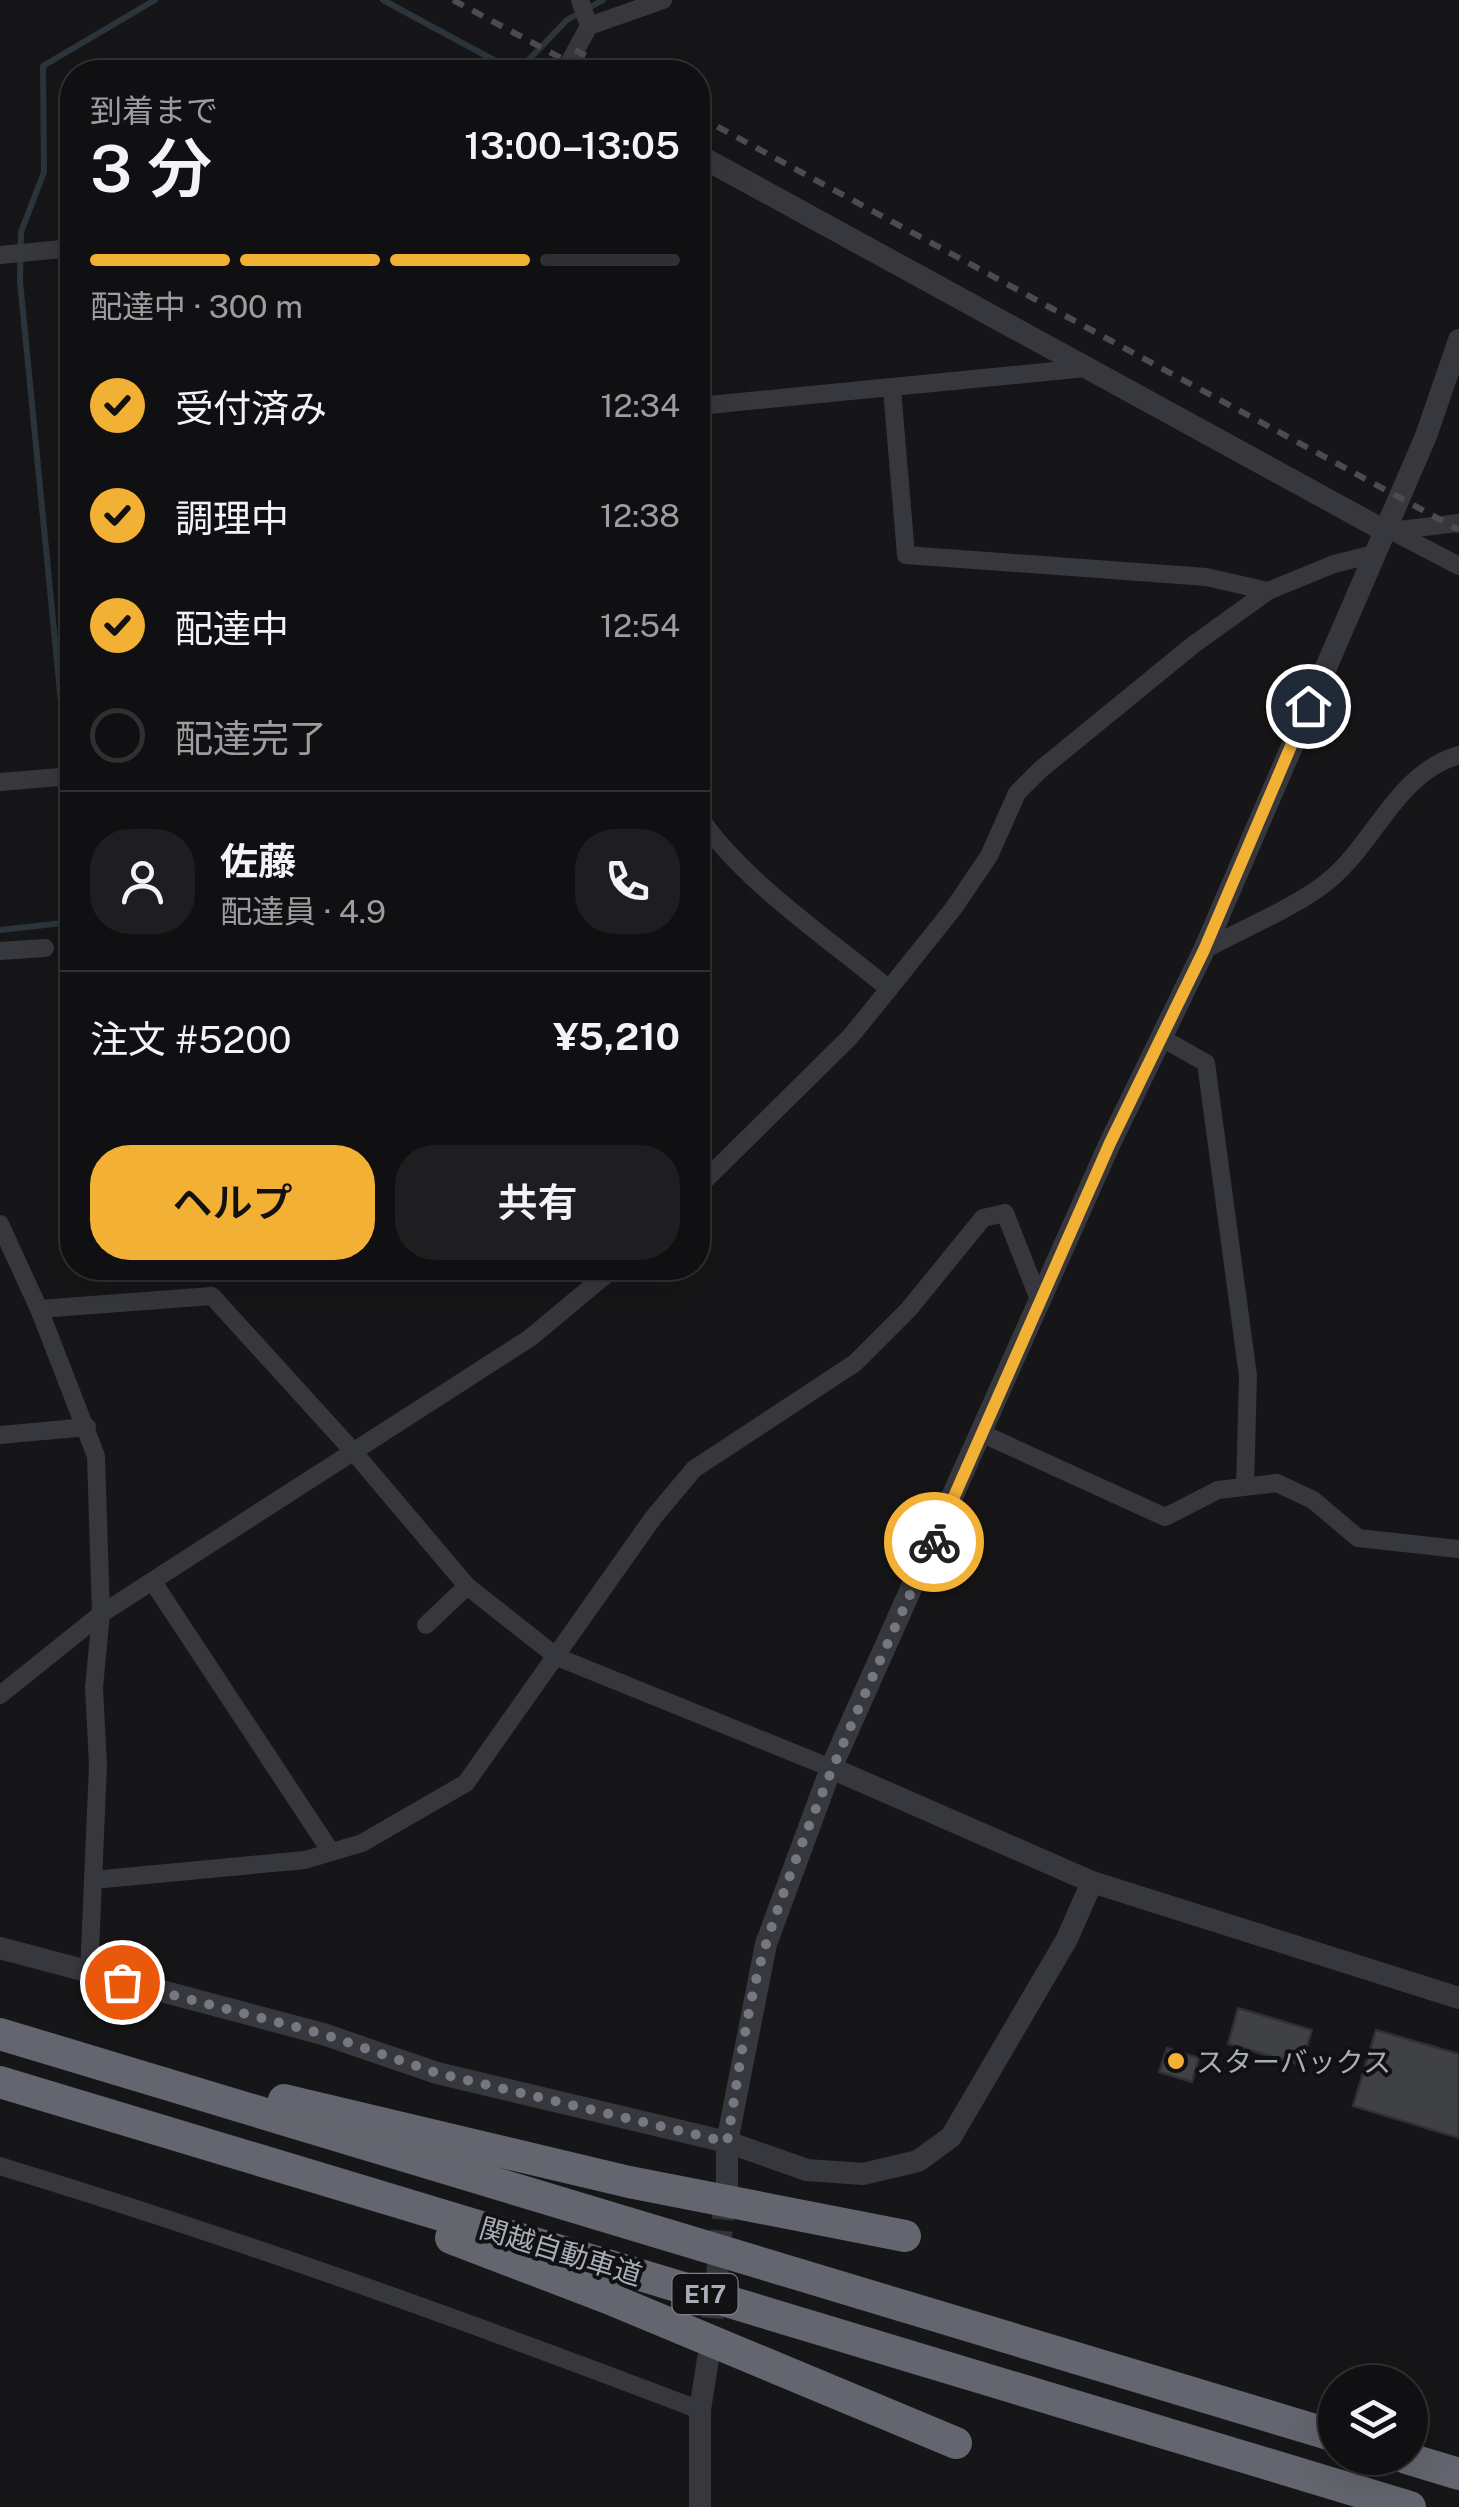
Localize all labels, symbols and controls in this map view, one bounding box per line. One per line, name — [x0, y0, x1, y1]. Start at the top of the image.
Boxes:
text: 到着まで — [90, 92, 218, 129]
text: 13:00–13:05 — [464, 123, 680, 168]
text: 3 分 — [90, 130, 212, 207]
text: 配達中 · 300 m — [90, 288, 303, 325]
icon: check — [90, 378, 145, 433]
text: 受付済み — [175, 386, 327, 431]
text: 12:34 — [600, 387, 680, 424]
icon: check — [90, 488, 145, 543]
text: 調理中 — [175, 496, 289, 541]
text: 12:38 — [600, 497, 680, 534]
icon: check — [90, 598, 145, 653]
text: 配達中 — [175, 606, 289, 651]
text: 12:54 — [600, 607, 680, 644]
pin — [1266, 664, 1351, 749]
icon: home — [1281, 679, 1336, 734]
text: 配達完了 — [175, 716, 327, 761]
button: person — [90, 829, 195, 934]
button: phone — [575, 829, 680, 934]
text: 佐藤 — [220, 839, 296, 884]
text: 配達員 · 4.9 — [220, 893, 386, 930]
text: ¥5,210 — [553, 1014, 680, 1059]
text: 注文 #5200 — [90, 1017, 291, 1062]
button: ヘルプ — [90, 1145, 375, 1260]
button: 共有 — [395, 1145, 680, 1260]
courier — [884, 1492, 984, 1592]
icon: bike — [907, 1515, 962, 1570]
pin — [80, 1940, 165, 2025]
icon: bag — [95, 1955, 150, 2010]
place label: スターバックス — [1196, 2045, 1391, 2078]
marker: スターバックス — [1165, 2050, 1187, 2072]
street label: 関越自動車道 — [476, 2211, 646, 2291]
road number: E17 — [672, 2274, 738, 2314]
map controls — [1318, 2365, 1428, 2475]
button: layers — [1318, 2365, 1428, 2475]

